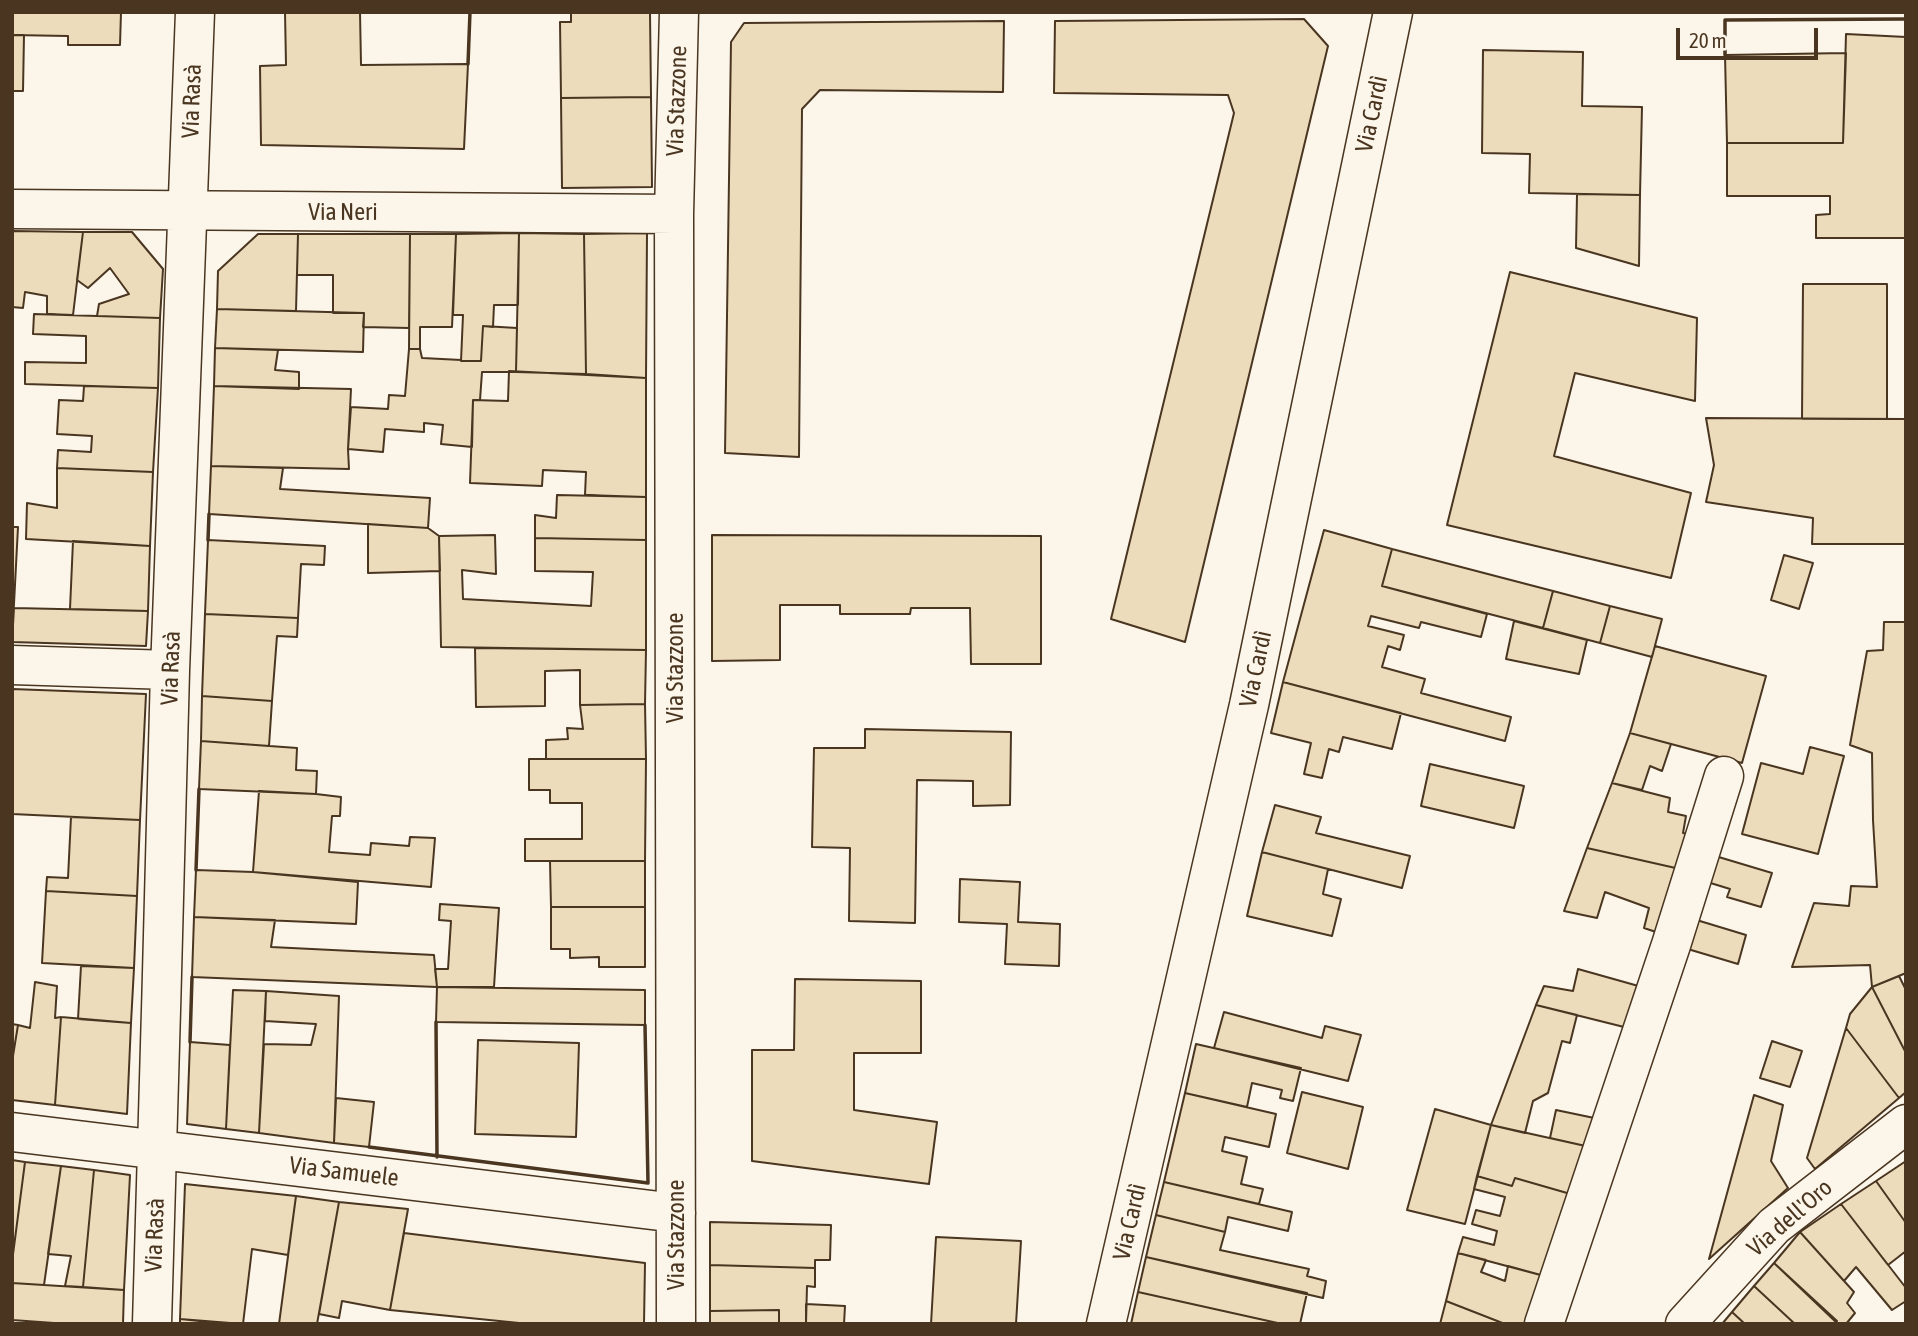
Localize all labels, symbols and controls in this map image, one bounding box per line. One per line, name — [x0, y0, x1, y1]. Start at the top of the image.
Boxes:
scale bar — [1680, 14, 1822, 58]
text: 20 m — [1689, 28, 1727, 52]
street label: Via Stazzone — [661, 45, 693, 157]
street label: Via Rasà — [176, 63, 208, 139]
street label: Via Cardì — [1350, 73, 1394, 155]
street label: Via Neri — [308, 198, 378, 226]
street label: Via Stazzone — [661, 613, 689, 723]
street label: Via Cardì — [1234, 628, 1278, 710]
street label: Via Rasà — [155, 630, 187, 706]
street label: Via Samuele — [288, 1151, 400, 1193]
street label: Via dell'Oro — [1742, 1173, 1838, 1263]
street label: Via Stazzone — [662, 1180, 690, 1290]
street label: Via Cardì — [1107, 1181, 1153, 1263]
street label: Via Rasà — [139, 1197, 171, 1273]

